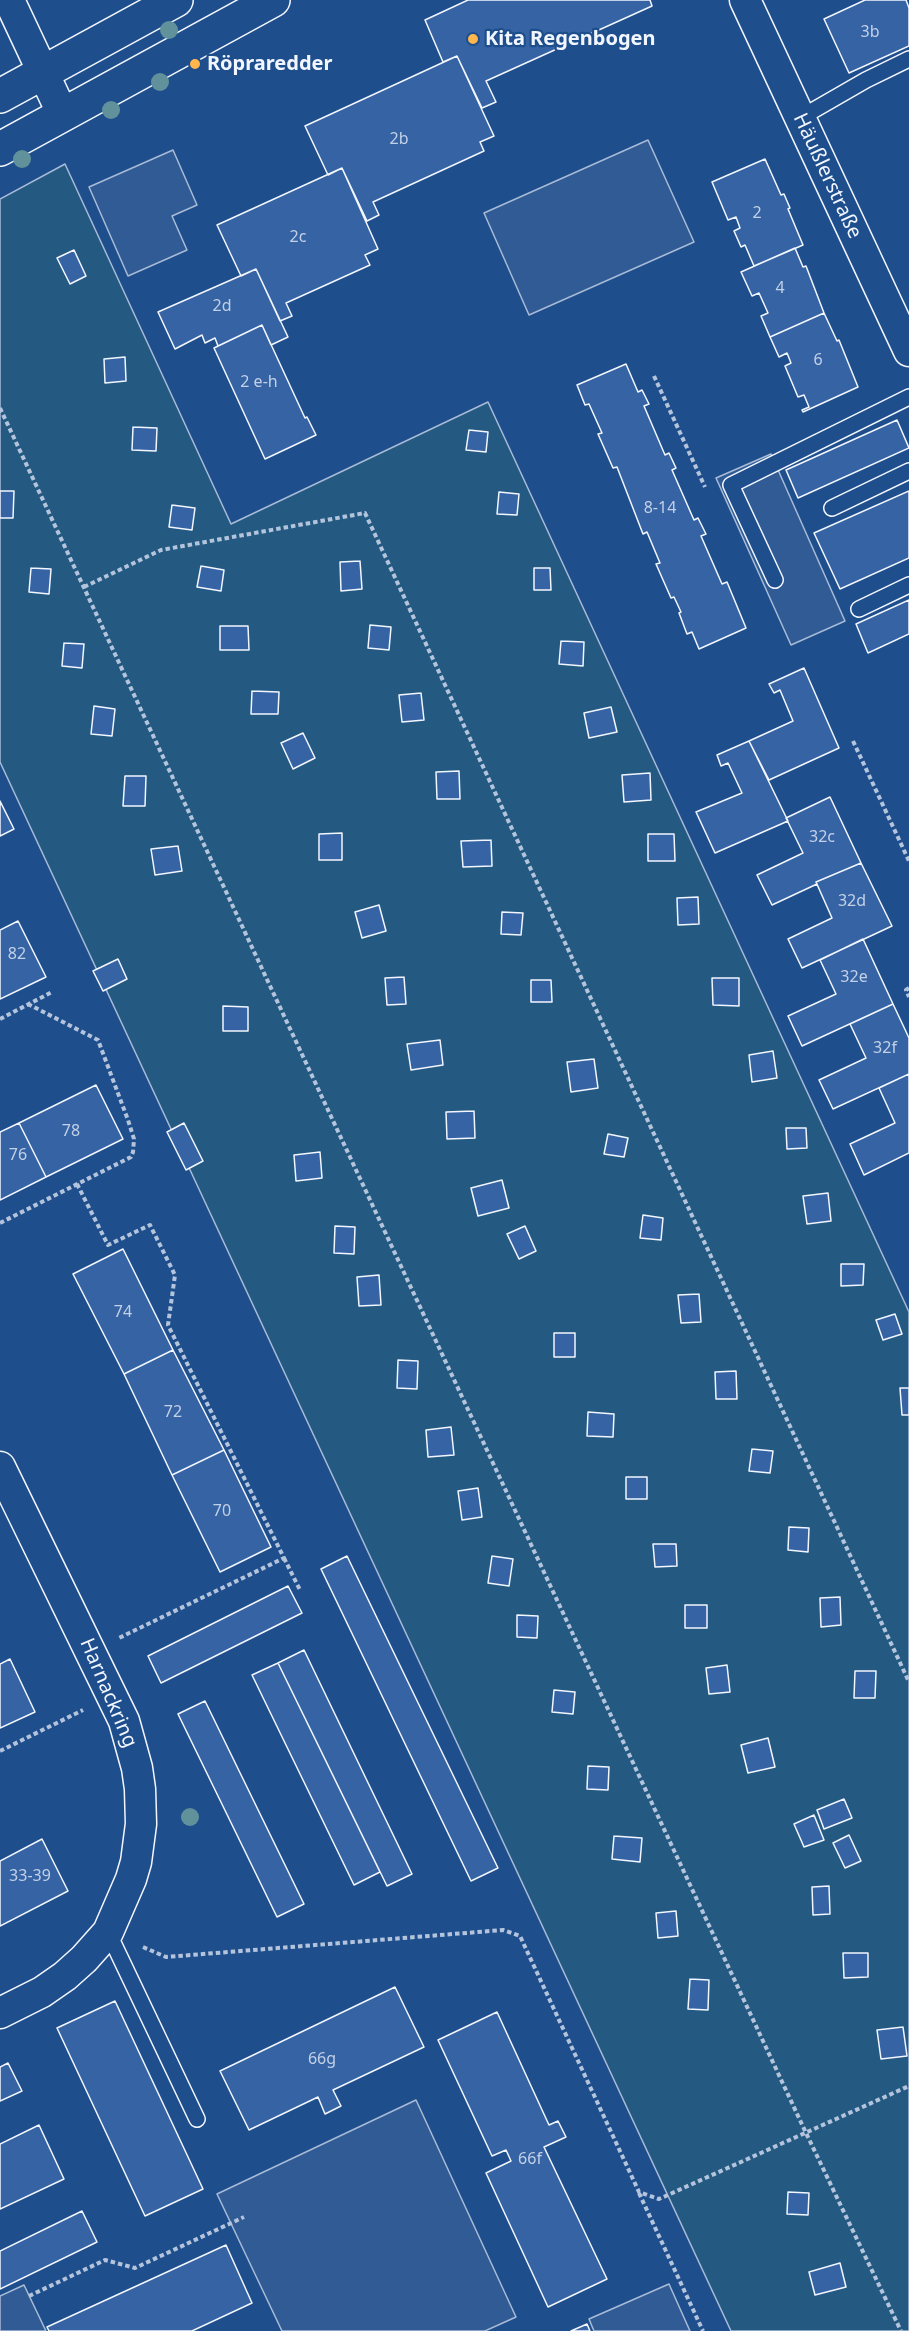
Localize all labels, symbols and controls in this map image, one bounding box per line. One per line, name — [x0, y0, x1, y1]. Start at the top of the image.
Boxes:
house number: 3b — [861, 22, 879, 42]
place label: Kita Regenbogen — [485, 27, 655, 51]
marker: Kita Regenbogen — [466, 32, 480, 46]
place label: Röpraredder — [207, 52, 332, 76]
marker: Röpraredder — [188, 57, 202, 71]
street label: Häußlerstraße — [787, 110, 867, 242]
house number: 2b — [390, 129, 408, 149]
house number: 2 — [752, 203, 762, 223]
house number: 2c — [290, 227, 306, 247]
house number: 4 — [775, 278, 785, 298]
house number: 2d — [213, 296, 231, 316]
house number: 6 — [813, 350, 823, 370]
house number: 2 e-h — [240, 372, 278, 392]
house number: 8-14 — [644, 498, 676, 518]
house number: 32c — [809, 827, 835, 847]
house number: 32d — [838, 891, 866, 911]
house number: 82 — [8, 944, 26, 964]
house number: 32e — [840, 967, 868, 987]
house number: 32f — [873, 1038, 897, 1058]
house number: 78 — [62, 1121, 80, 1141]
house number: 76 — [9, 1145, 27, 1165]
house number: 74 — [114, 1302, 132, 1322]
house number: 72 — [164, 1402, 182, 1422]
house number: 70 — [213, 1501, 231, 1521]
street label: Harnackring — [74, 1635, 142, 1751]
house number: 33-39 — [9, 1866, 51, 1886]
house number: 66g — [308, 2049, 336, 2069]
house number: 66f — [518, 2149, 542, 2169]

